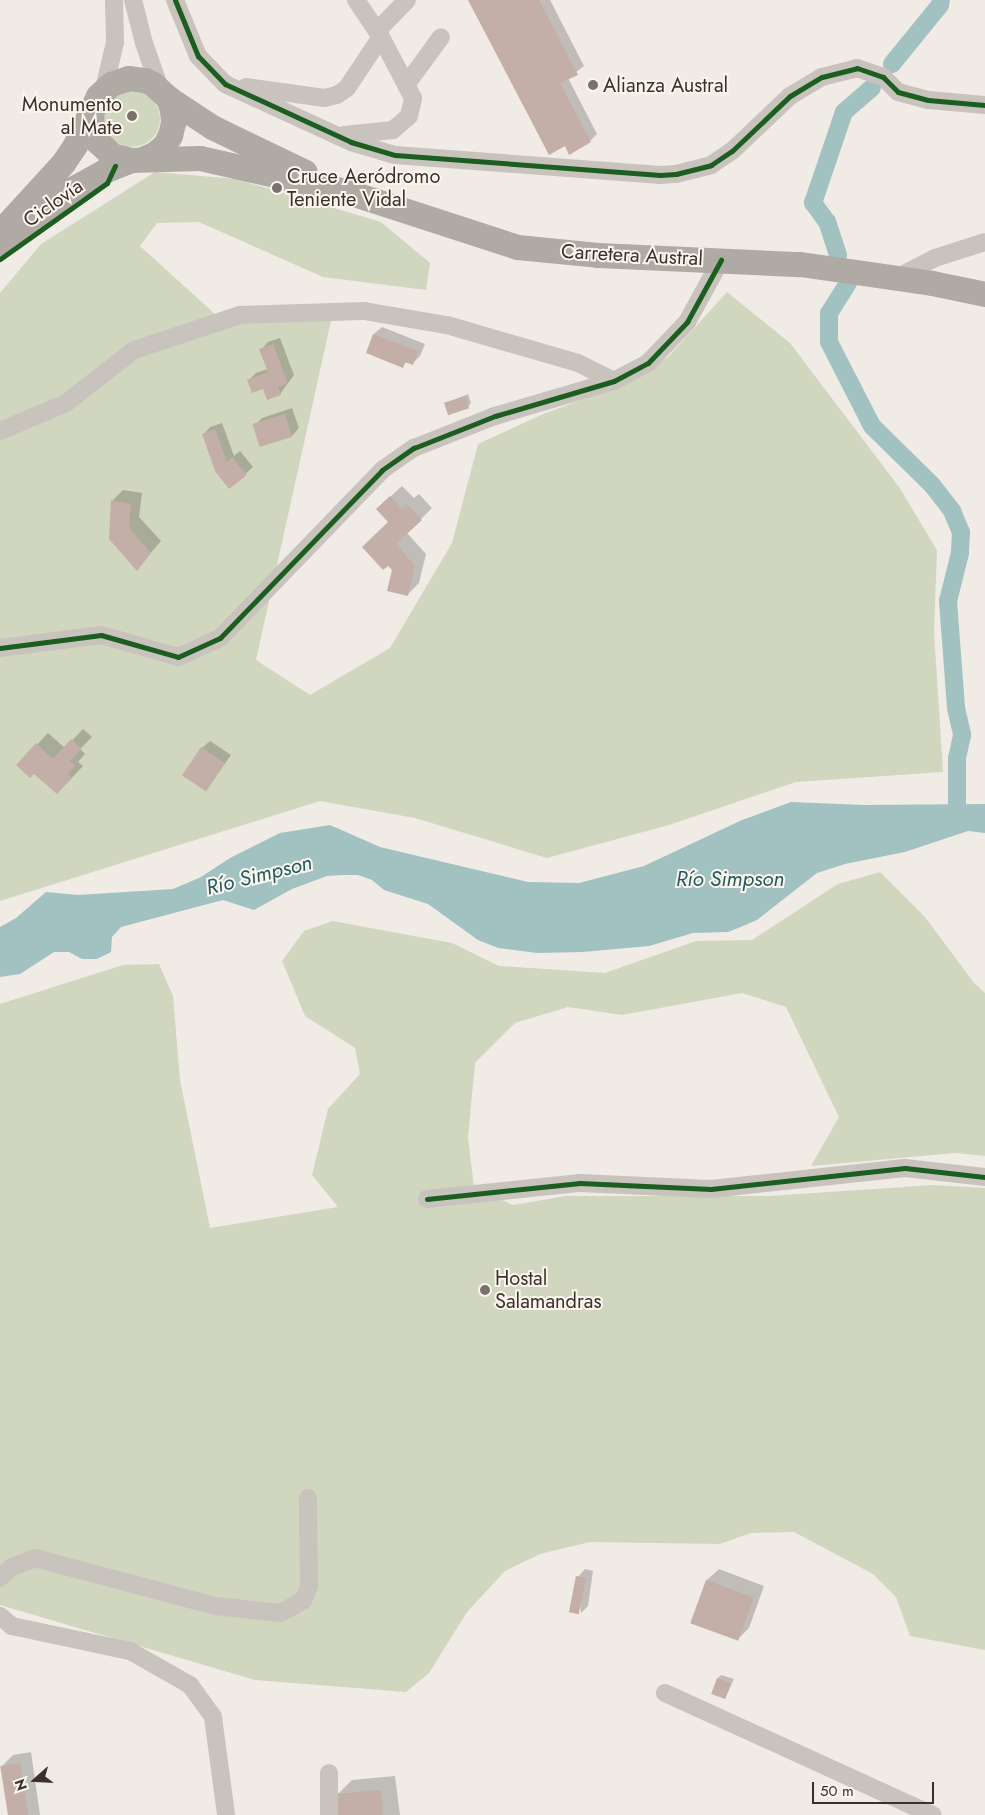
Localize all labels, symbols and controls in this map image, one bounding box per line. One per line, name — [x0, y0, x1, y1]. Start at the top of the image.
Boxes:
place label: Alianza Austral — [603, 73, 728, 97]
marker: Alianza Austral — [587, 79, 599, 91]
place label: Monumento al Mate — [22, 92, 122, 139]
marker: Monumento al Mate — [126, 110, 138, 122]
place label: Cruce Aeródromo Teniente Vidal — [287, 165, 440, 212]
street label: Ciclovía — [19, 174, 87, 232]
marker: Cruce Aeródromo Teniente Vidal — [271, 182, 283, 194]
street label: Carretera Austral — [561, 239, 703, 271]
water label: Río Simpson — [203, 850, 315, 900]
water label: Río Simpson — [676, 866, 784, 892]
place label: Hostal Salamandras — [495, 1266, 601, 1313]
marker: Hostal Salamandras — [479, 1284, 491, 1296]
north arrow — [10, 1755, 60, 1805]
scale bar — [815, 1772, 938, 1804]
text: N — [10, 1776, 32, 1793]
text: 50 m — [820, 1780, 854, 1802]

